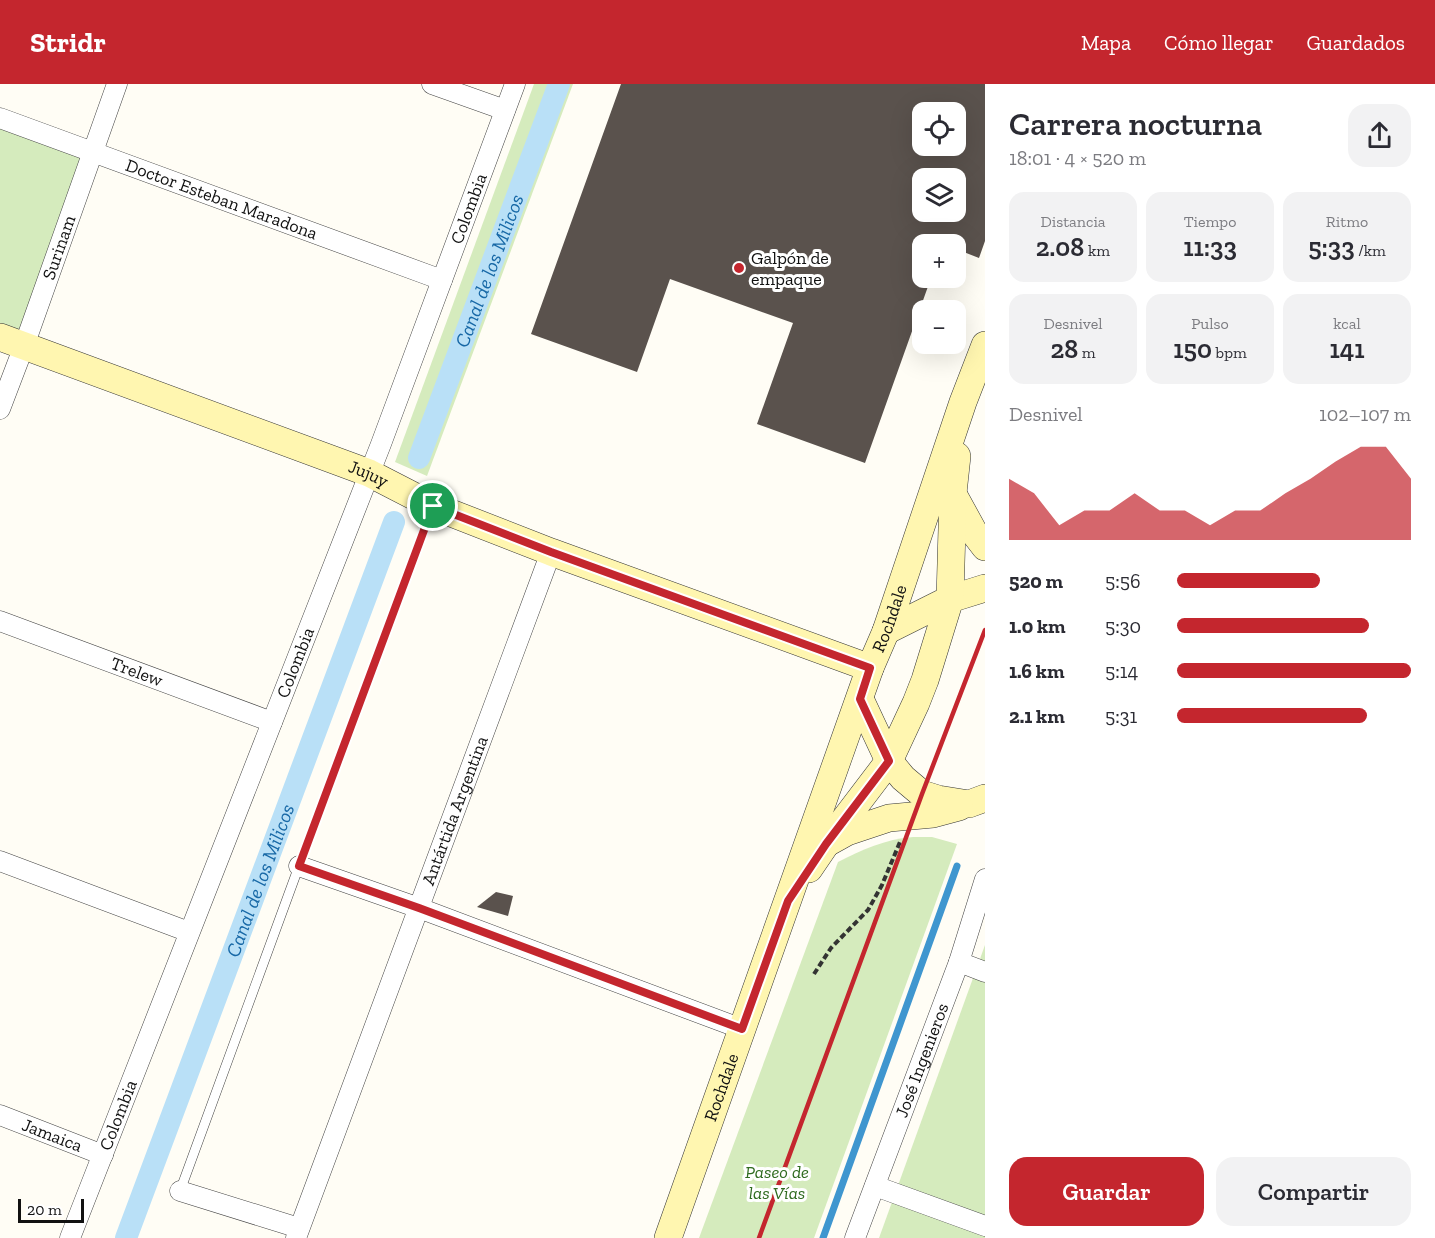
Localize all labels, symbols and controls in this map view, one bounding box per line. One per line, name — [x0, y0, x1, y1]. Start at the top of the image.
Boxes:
text: Stridr — [30, 26, 106, 59]
text: Mapa — [1081, 30, 1131, 55]
text: Cómo llegar — [1164, 30, 1274, 55]
text: Guardados — [1307, 30, 1405, 55]
map controls — [912, 102, 966, 354]
button: locate — [912, 102, 966, 156]
text: Carrera nocturna — [1009, 104, 1262, 143]
button: share — [1348, 104, 1411, 167]
text: 18:01 · 4 × 520 m — [1009, 146, 1146, 170]
street label: Doctor Esteban Maradona — [123, 154, 321, 245]
button: layers — [912, 168, 966, 222]
street label: Colombia — [445, 170, 492, 247]
water label: Canal de los Milicos — [450, 191, 529, 351]
street label: Surinam — [37, 212, 81, 283]
text: Distancia — [1040, 212, 1106, 231]
text: Tiempo — [1184, 212, 1236, 231]
text: Ritmo — [1326, 212, 1368, 231]
text: 2.08 — [1036, 231, 1084, 263]
text: 11:33 — [1183, 231, 1237, 263]
text: 5:33 — [1308, 231, 1355, 263]
button: + — [912, 234, 966, 288]
text: km — [1084, 241, 1110, 260]
text: /km — [1355, 241, 1386, 260]
place label: Galpón de empaque — [751, 247, 829, 290]
marker: Galpón de empaque — [732, 261, 746, 275]
button: − — [912, 300, 966, 354]
text: Desnivel — [1044, 314, 1102, 333]
text: Pulso — [1191, 314, 1229, 333]
text: kcal — [1333, 314, 1361, 333]
text: 28 — [1050, 333, 1078, 365]
text: 150 — [1173, 333, 1212, 365]
text: 141 — [1329, 333, 1365, 365]
text: m — [1078, 343, 1096, 362]
text: bpm — [1212, 343, 1247, 362]
text: Desnivel — [1009, 402, 1083, 426]
text: 102–107 m — [1319, 402, 1411, 426]
street label: Jujuy — [345, 455, 393, 493]
pin — [407, 480, 458, 531]
icon: arrive — [416, 489, 449, 522]
text: 520 m — [1009, 569, 1063, 593]
text: 5:56 — [1105, 569, 1141, 593]
street label: Rochdale — [867, 582, 912, 656]
text: 1.0 km — [1009, 614, 1065, 638]
text: 5:30 — [1105, 614, 1141, 638]
street label: Colombia — [272, 624, 319, 701]
street label: Trelew — [108, 652, 166, 692]
text: 1.6 km — [1009, 659, 1064, 683]
text: 5:14 — [1105, 659, 1138, 683]
text: 2.1 km — [1009, 704, 1065, 728]
text: 5:31 — [1105, 704, 1137, 728]
street label: Antártida Argentina — [417, 733, 493, 888]
water label: Canal de los Milicos — [220, 800, 299, 960]
street label: José Ingenieros — [890, 1000, 954, 1120]
street label: Rochdale — [699, 1050, 744, 1124]
street label: Colombia — [94, 1076, 142, 1153]
street label: Jamaica — [19, 1114, 86, 1157]
button: Guardar — [1009, 1157, 1204, 1226]
button: Compartir — [1216, 1157, 1411, 1226]
park label: Paseo de las Vías — [745, 1161, 809, 1204]
scale bar — [18, 1196, 84, 1224]
text: 20 m — [27, 1200, 62, 1219]

